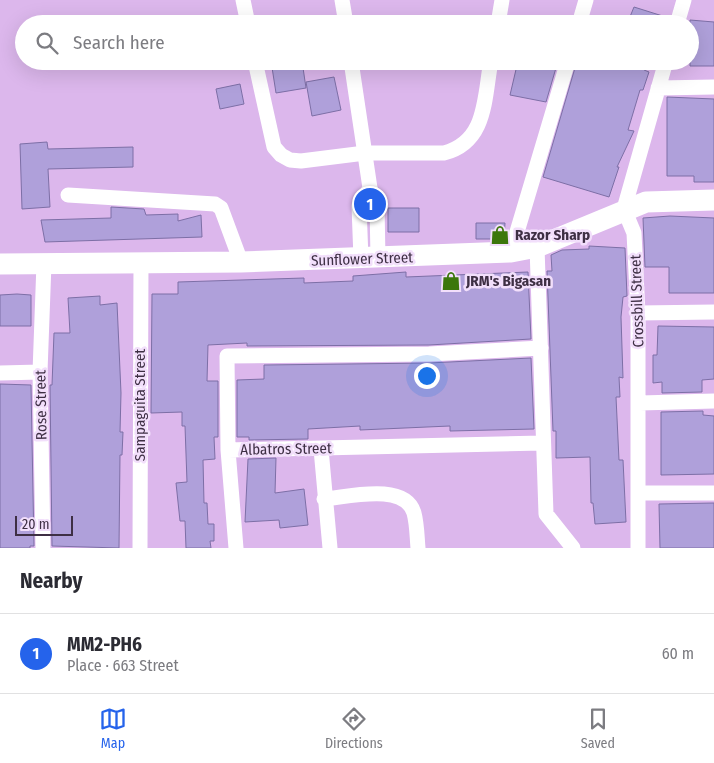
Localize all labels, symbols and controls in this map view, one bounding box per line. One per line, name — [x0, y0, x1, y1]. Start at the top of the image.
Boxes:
search box — [15, 15, 699, 70]
icon: search — [33, 29, 61, 57]
text: Search here — [73, 31, 165, 54]
pin: 1 — [354, 185, 386, 223]
shop icon: Razor Sharp — [489, 224, 511, 246]
place label: Razor Sharp — [515, 226, 590, 244]
street label: Sunflower Street — [311, 248, 413, 270]
street label: Crossbill Street — [626, 254, 648, 348]
shop icon: JRM's Bigasan — [440, 270, 462, 292]
place label: JRM's Bigasan — [465, 272, 551, 290]
street label: Sampaguita Street — [131, 349, 149, 461]
your location — [414, 363, 440, 389]
street label: Rose Street — [31, 370, 51, 440]
street label: Albatros Street — [240, 439, 332, 459]
scale bar — [15, 513, 72, 536]
text: 20 m — [22, 516, 50, 533]
text: Nearby — [20, 568, 82, 594]
text: MM2-PH6 — [67, 633, 142, 656]
text: 1 — [33, 644, 39, 663]
text: 60 m — [662, 644, 694, 663]
text: Place · 663 Street — [67, 656, 179, 675]
tab: Map — [99, 705, 127, 752]
tab: Directions — [325, 705, 383, 752]
tab: Saved — [581, 705, 615, 752]

